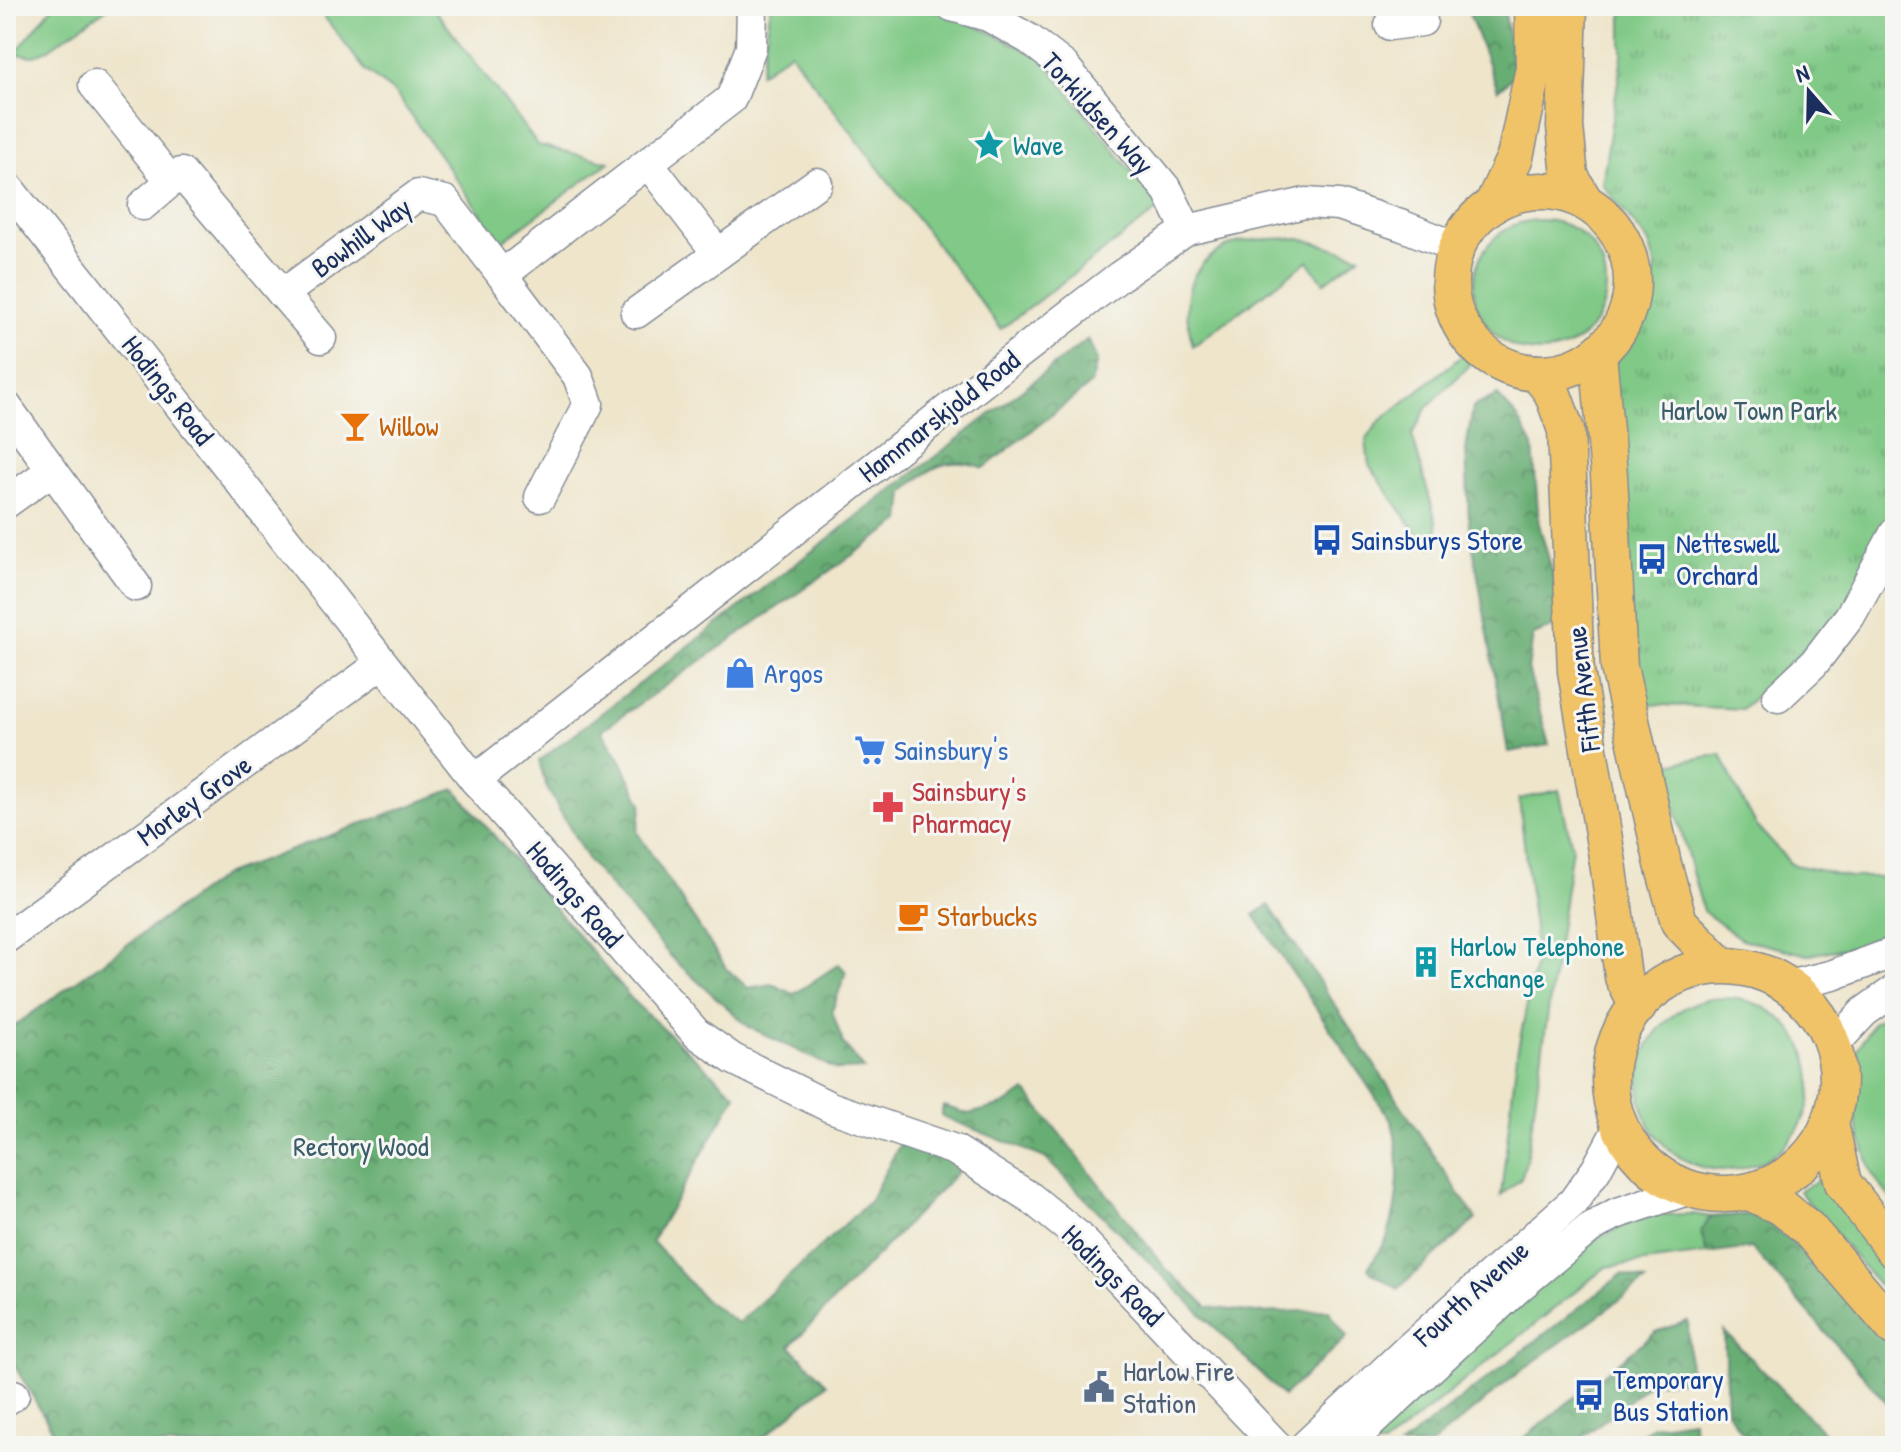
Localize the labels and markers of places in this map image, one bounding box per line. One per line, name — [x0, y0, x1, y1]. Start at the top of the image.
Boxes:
place label: Wave — [1013, 126, 1064, 164]
place icon: Wave — [972, 128, 1006, 162]
place label: Willow — [379, 407, 439, 445]
bar icon: Willow — [338, 409, 372, 443]
place label: Sainsburys Store — [1351, 521, 1523, 559]
bus stop icon: Sainsburys Store — [1310, 523, 1344, 557]
place label: Netteswell Orchard — [1676, 524, 1780, 594]
bus stop icon: Netteswell Orchard — [1635, 542, 1669, 576]
place label: Argos — [764, 654, 823, 692]
shop icon: Argos — [723, 656, 757, 690]
place label: Sainsbury's — [894, 731, 1008, 769]
supermarket icon: Sainsbury's — [853, 733, 887, 767]
place label: Sainsbury's Pharmacy — [912, 772, 1026, 842]
pharmacy icon: Sainsbury's Pharmacy — [871, 790, 905, 824]
place label: Starbucks — [937, 897, 1037, 935]
cafe icon: Starbucks — [896, 899, 930, 933]
place label: Harlow Telephone Exchange — [1450, 927, 1625, 997]
building icon: Harlow Telephone Exchange — [1409, 945, 1443, 979]
place label: Harlow Fire Station — [1123, 1352, 1235, 1422]
place label: Temporary Bus Station — [1613, 1360, 1729, 1430]
public building icon: Harlow Fire Station — [1082, 1370, 1116, 1404]
bus stop icon: Temporary Bus Station — [1572, 1378, 1606, 1412]

